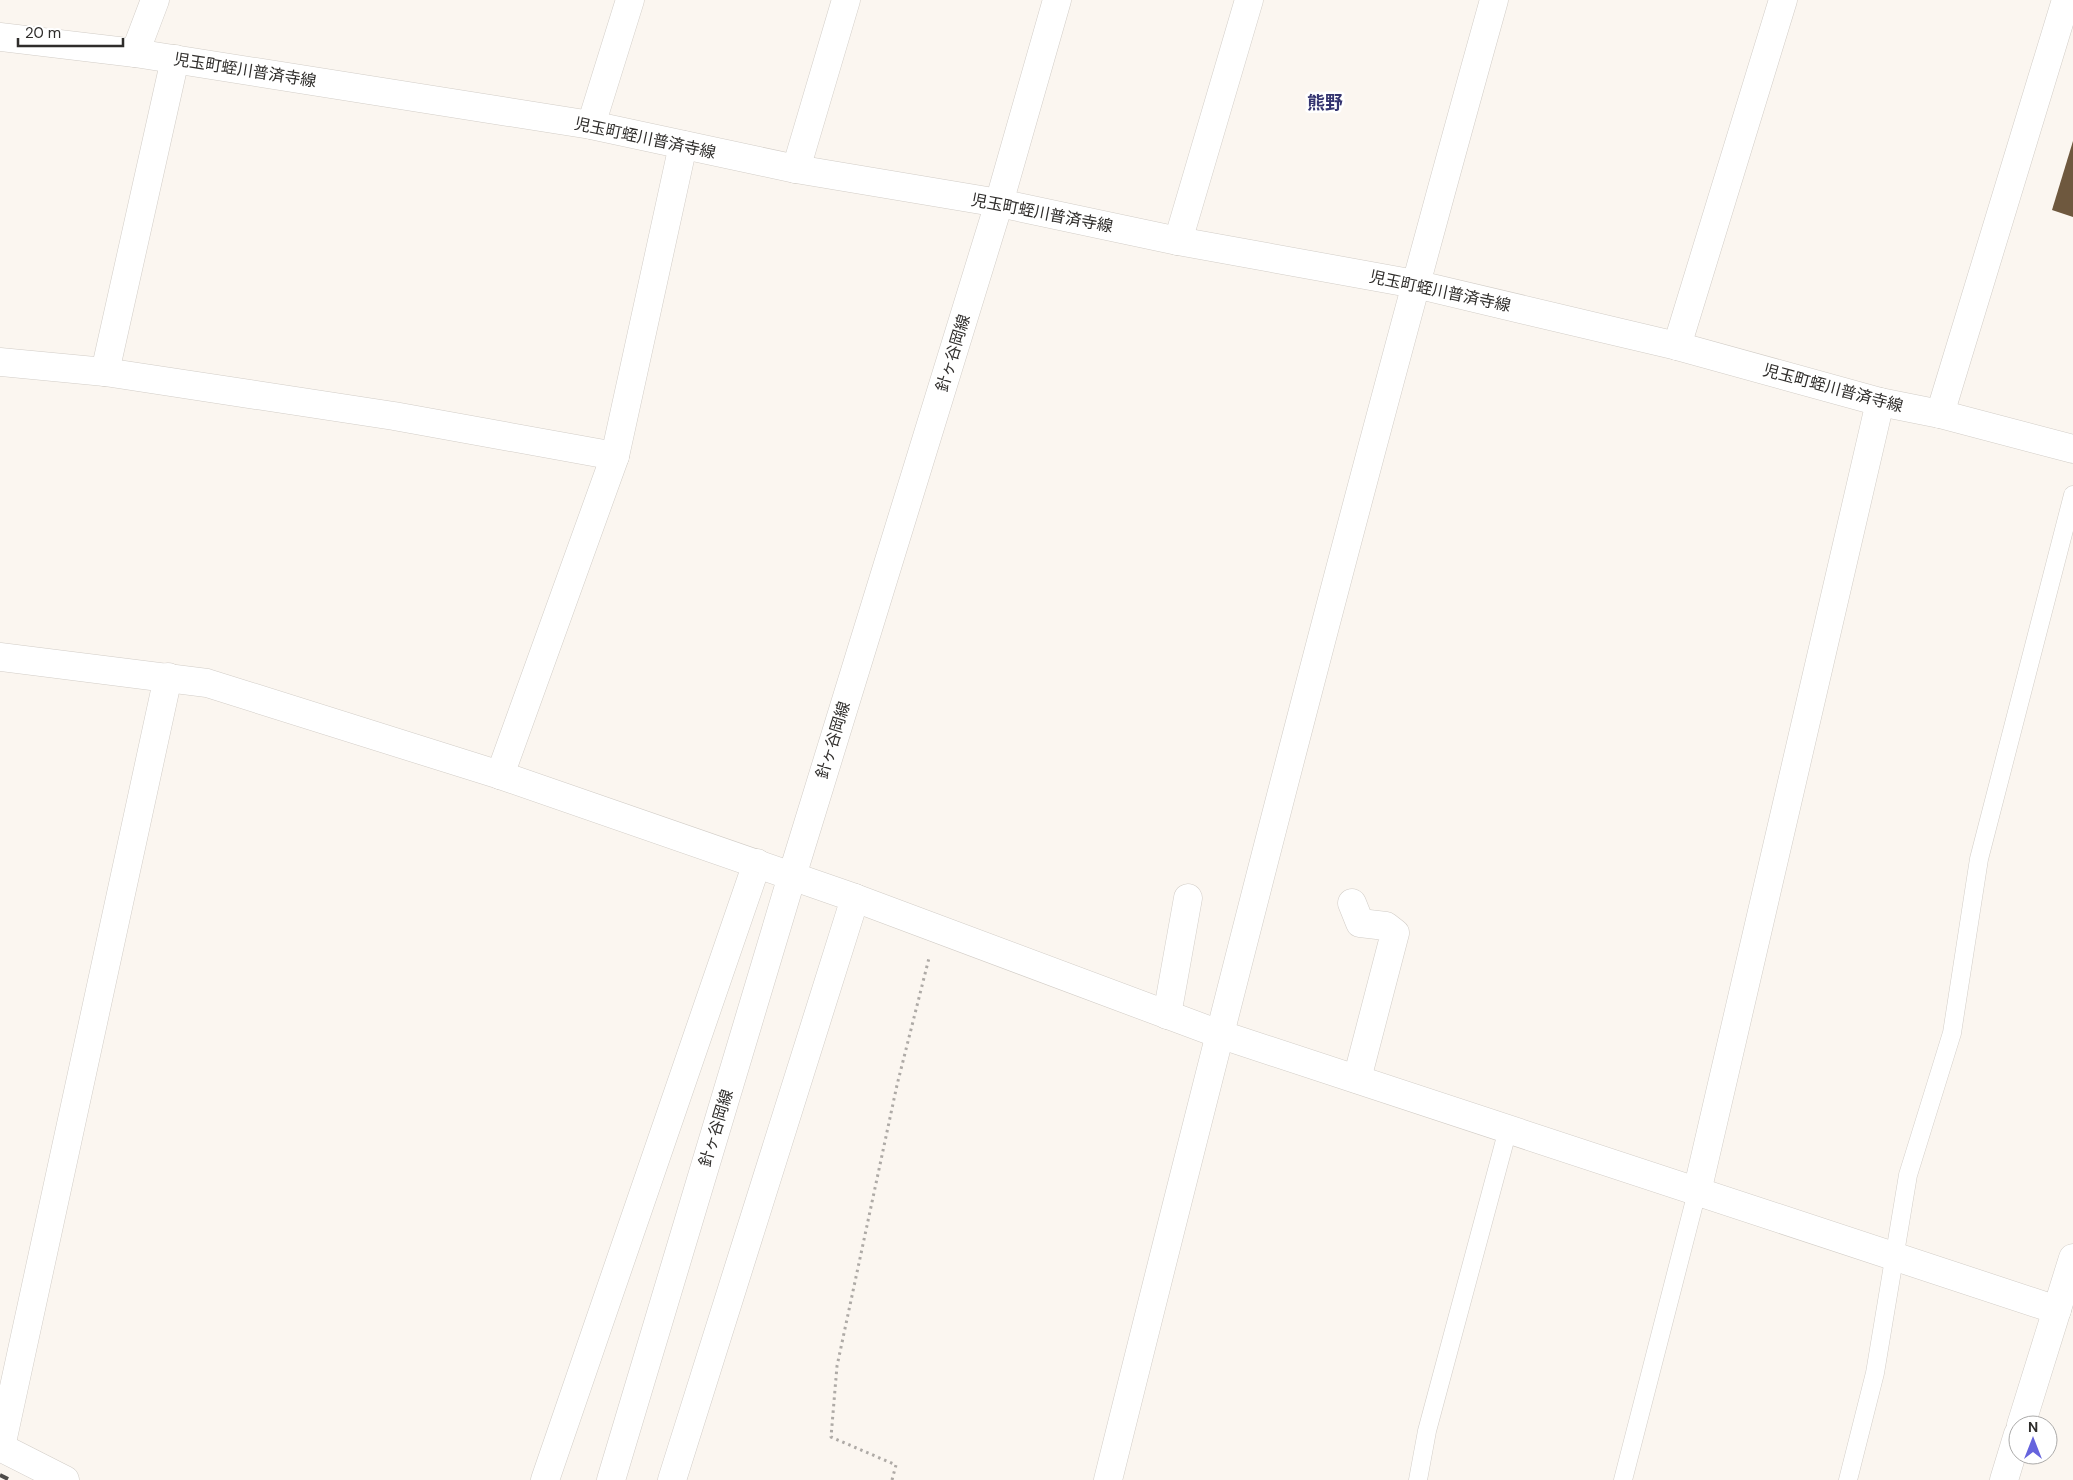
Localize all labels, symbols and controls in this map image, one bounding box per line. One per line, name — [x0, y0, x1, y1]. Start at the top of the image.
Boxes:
scale bar — [18, 15, 122, 47]
text: 20 m — [25, 23, 61, 43]
street label: 児玉町蛭川普済寺線 — [172, 48, 318, 92]
district label: 熊野 — [1307, 91, 1343, 115]
street label: 児玉町蛭川普済寺線 — [572, 113, 718, 163]
street label: 児玉町蛭川普済寺線 — [969, 189, 1115, 237]
street label: 児玉町蛭川普済寺線 — [1367, 266, 1513, 316]
street label: 針ヶ谷岡線 — [931, 312, 975, 394]
street label: 児玉町蛭川普済寺線 — [1761, 359, 1905, 417]
street label: 針ヶ谷岡線 — [811, 699, 855, 781]
street label: 針ヶ谷岡線 — [694, 1087, 738, 1169]
north arrow — [2008, 1415, 2058, 1465]
text: N — [2028, 1418, 2038, 1436]

